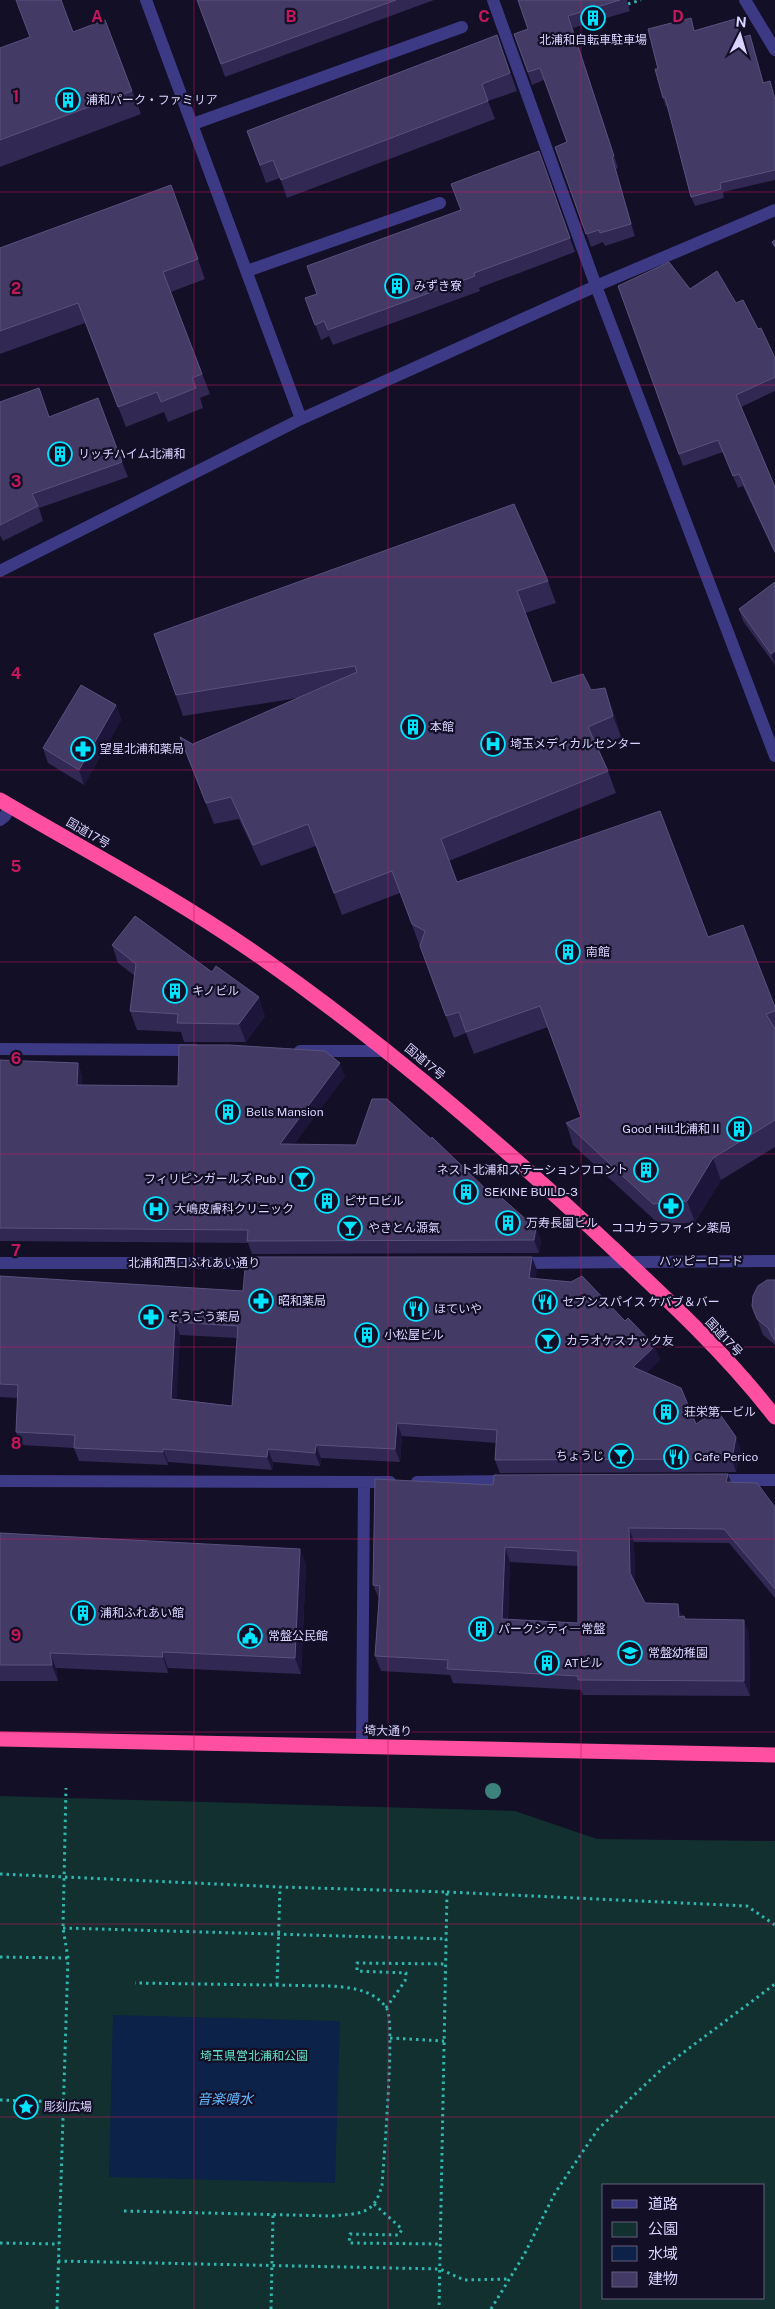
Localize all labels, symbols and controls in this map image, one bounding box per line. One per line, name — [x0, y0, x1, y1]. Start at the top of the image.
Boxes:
building icon: 北浦和自転車駐車場 — [580, 5, 606, 31]
text: A — [91, 7, 103, 26]
text: B — [286, 7, 297, 26]
text: C — [478, 7, 490, 26]
text: D — [672, 7, 684, 26]
north arrow — [715, 10, 765, 60]
text: N — [735, 14, 747, 30]
place label: 北浦和自転車駐車場 — [539, 33, 647, 47]
text: 1 — [13, 87, 19, 106]
building icon: 浦和パーク・ファミリア — [55, 87, 81, 113]
place label: 浦和パーク・ファミリア — [86, 93, 218, 107]
building icon: みずき寮 — [384, 273, 410, 299]
text: 2 — [11, 279, 21, 298]
place label: みずき寮 — [414, 279, 462, 293]
building icon: リッチハイム北浦和 — [47, 441, 73, 467]
place label: リッチハイム北浦和 — [78, 447, 186, 461]
text: 3 — [11, 472, 21, 491]
text: 4 — [11, 664, 22, 683]
building icon: 本館 — [400, 714, 426, 740]
place label: 本館 — [430, 720, 454, 734]
hospital icon: 埼玉メディカルセンター — [480, 731, 506, 757]
pharmacy icon: 望星北浦和薬局 — [70, 736, 96, 762]
place label: 埼玉メディカルセンター — [510, 737, 641, 751]
place label: 望星北浦和薬局 — [100, 742, 184, 756]
street label: 国道17号 — [64, 815, 112, 851]
text: 5 — [11, 857, 22, 876]
building icon: 南館 — [555, 939, 581, 965]
place label: 南館 — [586, 945, 610, 959]
building icon: キノビル — [162, 978, 188, 1004]
place label: キノビル — [192, 984, 239, 998]
street label: 国道17号 — [402, 1041, 448, 1083]
text: 6 — [11, 1049, 21, 1068]
building icon: Bells Mansion — [215, 1099, 241, 1125]
place label: Bells Mansion — [246, 1105, 324, 1119]
building icon: Good Hill北浦和Ⅱ — [726, 1116, 752, 1142]
place label: Good Hill北浦和Ⅱ — [622, 1122, 722, 1136]
building icon: ネスト北浦和ステーションフロント — [633, 1157, 659, 1183]
place label: ネスト北浦和ステーションフロント — [437, 1163, 628, 1177]
bar icon: フィリピンガールズ Pub J — [289, 1166, 315, 1192]
place label: フィリピンガールズ Pub J — [144, 1172, 284, 1186]
building icon: SEKINE BUILD-3 — [453, 1179, 479, 1205]
place label: SEKINE BUILD-3 — [484, 1185, 578, 1199]
building icon: ピサロビル — [314, 1188, 340, 1214]
pharmacy icon: ココカラファイン薬局 — [658, 1193, 684, 1219]
place label: ピサロビル — [344, 1194, 404, 1208]
hospital icon: 大嶋皮膚科クリニック — [143, 1196, 169, 1222]
place label: 大嶋皮膚科クリニック — [174, 1202, 294, 1216]
building icon: 万寿長園ビル — [495, 1210, 521, 1236]
bar icon: やきとん源氣 — [337, 1215, 363, 1241]
place label: 万寿長園ビル — [526, 1216, 598, 1230]
place label: やきとん源氣 — [368, 1221, 440, 1235]
place label: ココカラファイン薬局 — [611, 1221, 731, 1235]
text: 7 — [11, 1241, 21, 1260]
street label: ハッピーロード — [659, 1254, 743, 1268]
street label: 北浦和西口ふれあい通り — [128, 1256, 260, 1270]
pharmacy icon: 昭和薬局 — [248, 1288, 274, 1314]
restaurant icon: セブンスパイス ケバブ＆バー — [532, 1289, 558, 1315]
place label: 昭和薬局 — [278, 1294, 326, 1308]
place label: セブンスパイス ケバブ＆バー — [562, 1295, 720, 1309]
restaurant icon: ほていや — [403, 1296, 429, 1322]
place label: ほていや — [434, 1302, 482, 1316]
pharmacy icon: そうごう薬局 — [138, 1304, 164, 1330]
place label: そうごう薬局 — [168, 1310, 240, 1324]
street label: 国道17号 — [702, 1315, 746, 1359]
building icon: 小松屋ビル — [354, 1322, 380, 1348]
place label: 小松屋ビル — [384, 1328, 444, 1342]
bar icon: カラオケスナック友 — [535, 1328, 561, 1354]
place label: カラオケスナック友 — [566, 1334, 674, 1348]
building icon: 荘栄第一ビル — [653, 1399, 679, 1425]
place label: 荘栄第一ビル — [684, 1405, 756, 1419]
text: 8 — [11, 1434, 22, 1453]
bar icon: ちょうじ — [608, 1443, 634, 1469]
restaurant icon: Cafe Perico — [663, 1444, 689, 1470]
place label: ちょうじ — [556, 1449, 604, 1463]
place label: Cafe Perico — [694, 1450, 758, 1464]
building icon: 浦和ふれあい館 — [70, 1600, 96, 1626]
place label: 浦和ふれあい館 — [100, 1606, 184, 1620]
building icon: パークシティ―常盤 — [468, 1616, 494, 1642]
place label: パークシティ―常盤 — [498, 1622, 605, 1636]
public building icon: 常盤公民館 — [237, 1623, 263, 1649]
text: 9 — [11, 1626, 21, 1645]
place label: 常盤公民館 — [268, 1629, 328, 1643]
school or university icon: 常盤幼稚園 — [617, 1640, 643, 1666]
place label: 常盤幼稚園 — [648, 1646, 708, 1660]
building icon: ATビル — [534, 1650, 560, 1676]
place label: ATビル — [564, 1656, 603, 1670]
street label: 埼大通り — [364, 1724, 412, 1738]
park label: 埼玉県営北浦和公園 — [200, 2049, 308, 2063]
water label: 音楽噴水 — [197, 2091, 255, 2107]
place icon: 彫刻広場 — [13, 2094, 39, 2120]
place label: 彫刻広場 — [44, 2100, 92, 2114]
legend — [602, 2184, 765, 2299]
text: 道路 — [648, 2195, 678, 2212]
text: 公園 — [648, 2220, 678, 2237]
text: 水域 — [648, 2245, 678, 2262]
text: 建物 — [648, 2270, 678, 2287]

